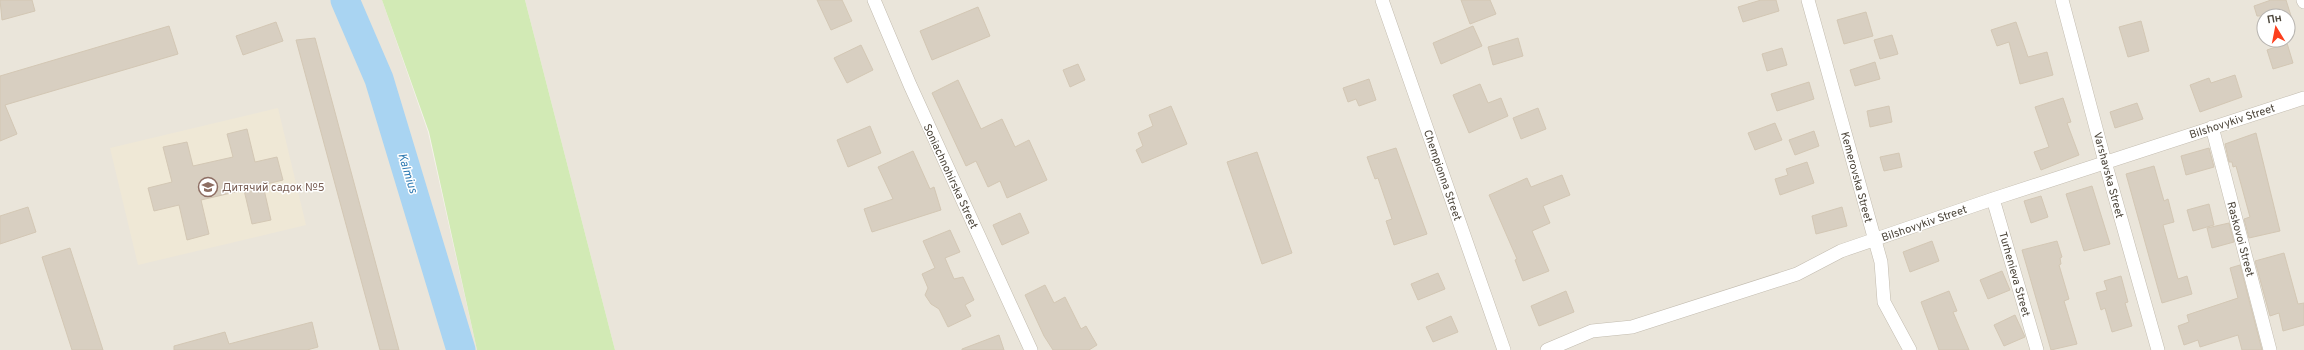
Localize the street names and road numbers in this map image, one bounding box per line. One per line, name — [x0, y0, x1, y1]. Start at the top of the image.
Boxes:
street label: Bilshovykiv Street — [2188, 101, 2277, 142]
street label: Soniachnohirska Street — [920, 122, 981, 231]
street label: Chempionna Street — [1420, 128, 1464, 223]
street label: Kemerovska Street — [1837, 130, 1875, 224]
street label: Varshavska Street — [2090, 131, 2126, 220]
street label: Raskovoi Street — [2223, 200, 2257, 278]
street label: Bilshovykiv Street — [1880, 203, 1969, 245]
street label: Turhenieva Street — [1995, 230, 2033, 318]

